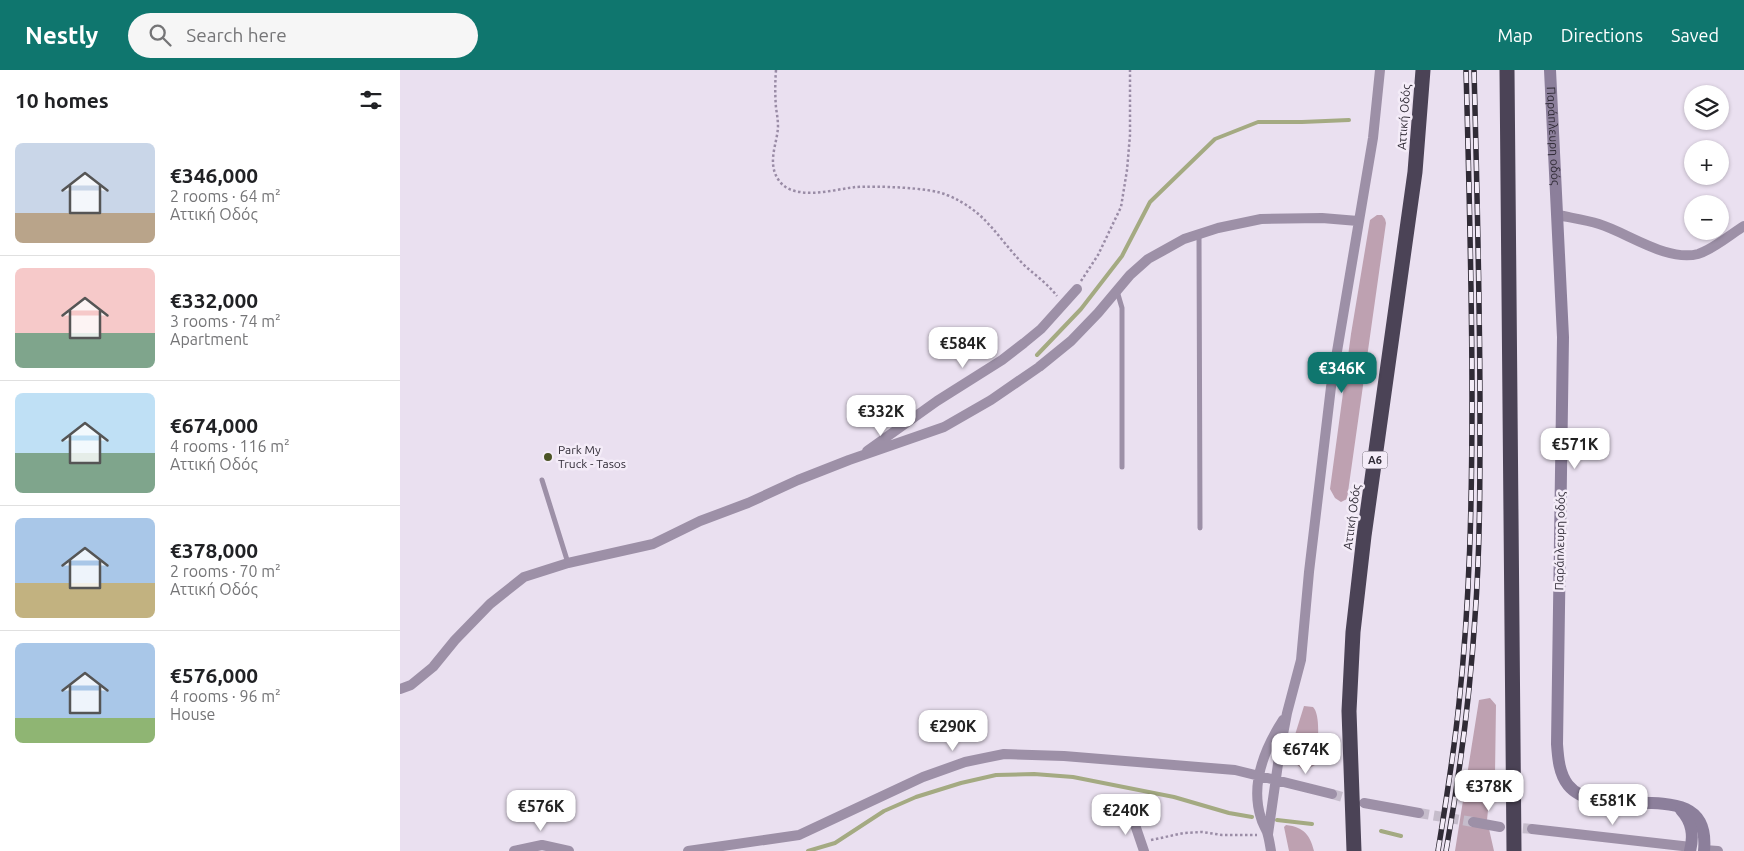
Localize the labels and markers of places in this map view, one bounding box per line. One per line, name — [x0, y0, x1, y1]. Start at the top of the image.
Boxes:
pin: €584K — [928, 326, 998, 369]
pin: €346K — [1307, 352, 1377, 394]
pin: €332K — [846, 394, 916, 437]
pin: €571K — [1540, 428, 1610, 470]
place label: Park My Truck - Tasos — [558, 443, 626, 470]
marker: Park My Truck - Tasos — [542, 451, 554, 463]
pin: €290K — [918, 710, 988, 752]
pin: €674K — [1271, 732, 1341, 775]
pin: €378K — [1454, 770, 1524, 812]
pin: €581K — [1578, 784, 1648, 826]
pin: €576K — [506, 790, 576, 832]
pin: €240K — [1091, 794, 1161, 836]

